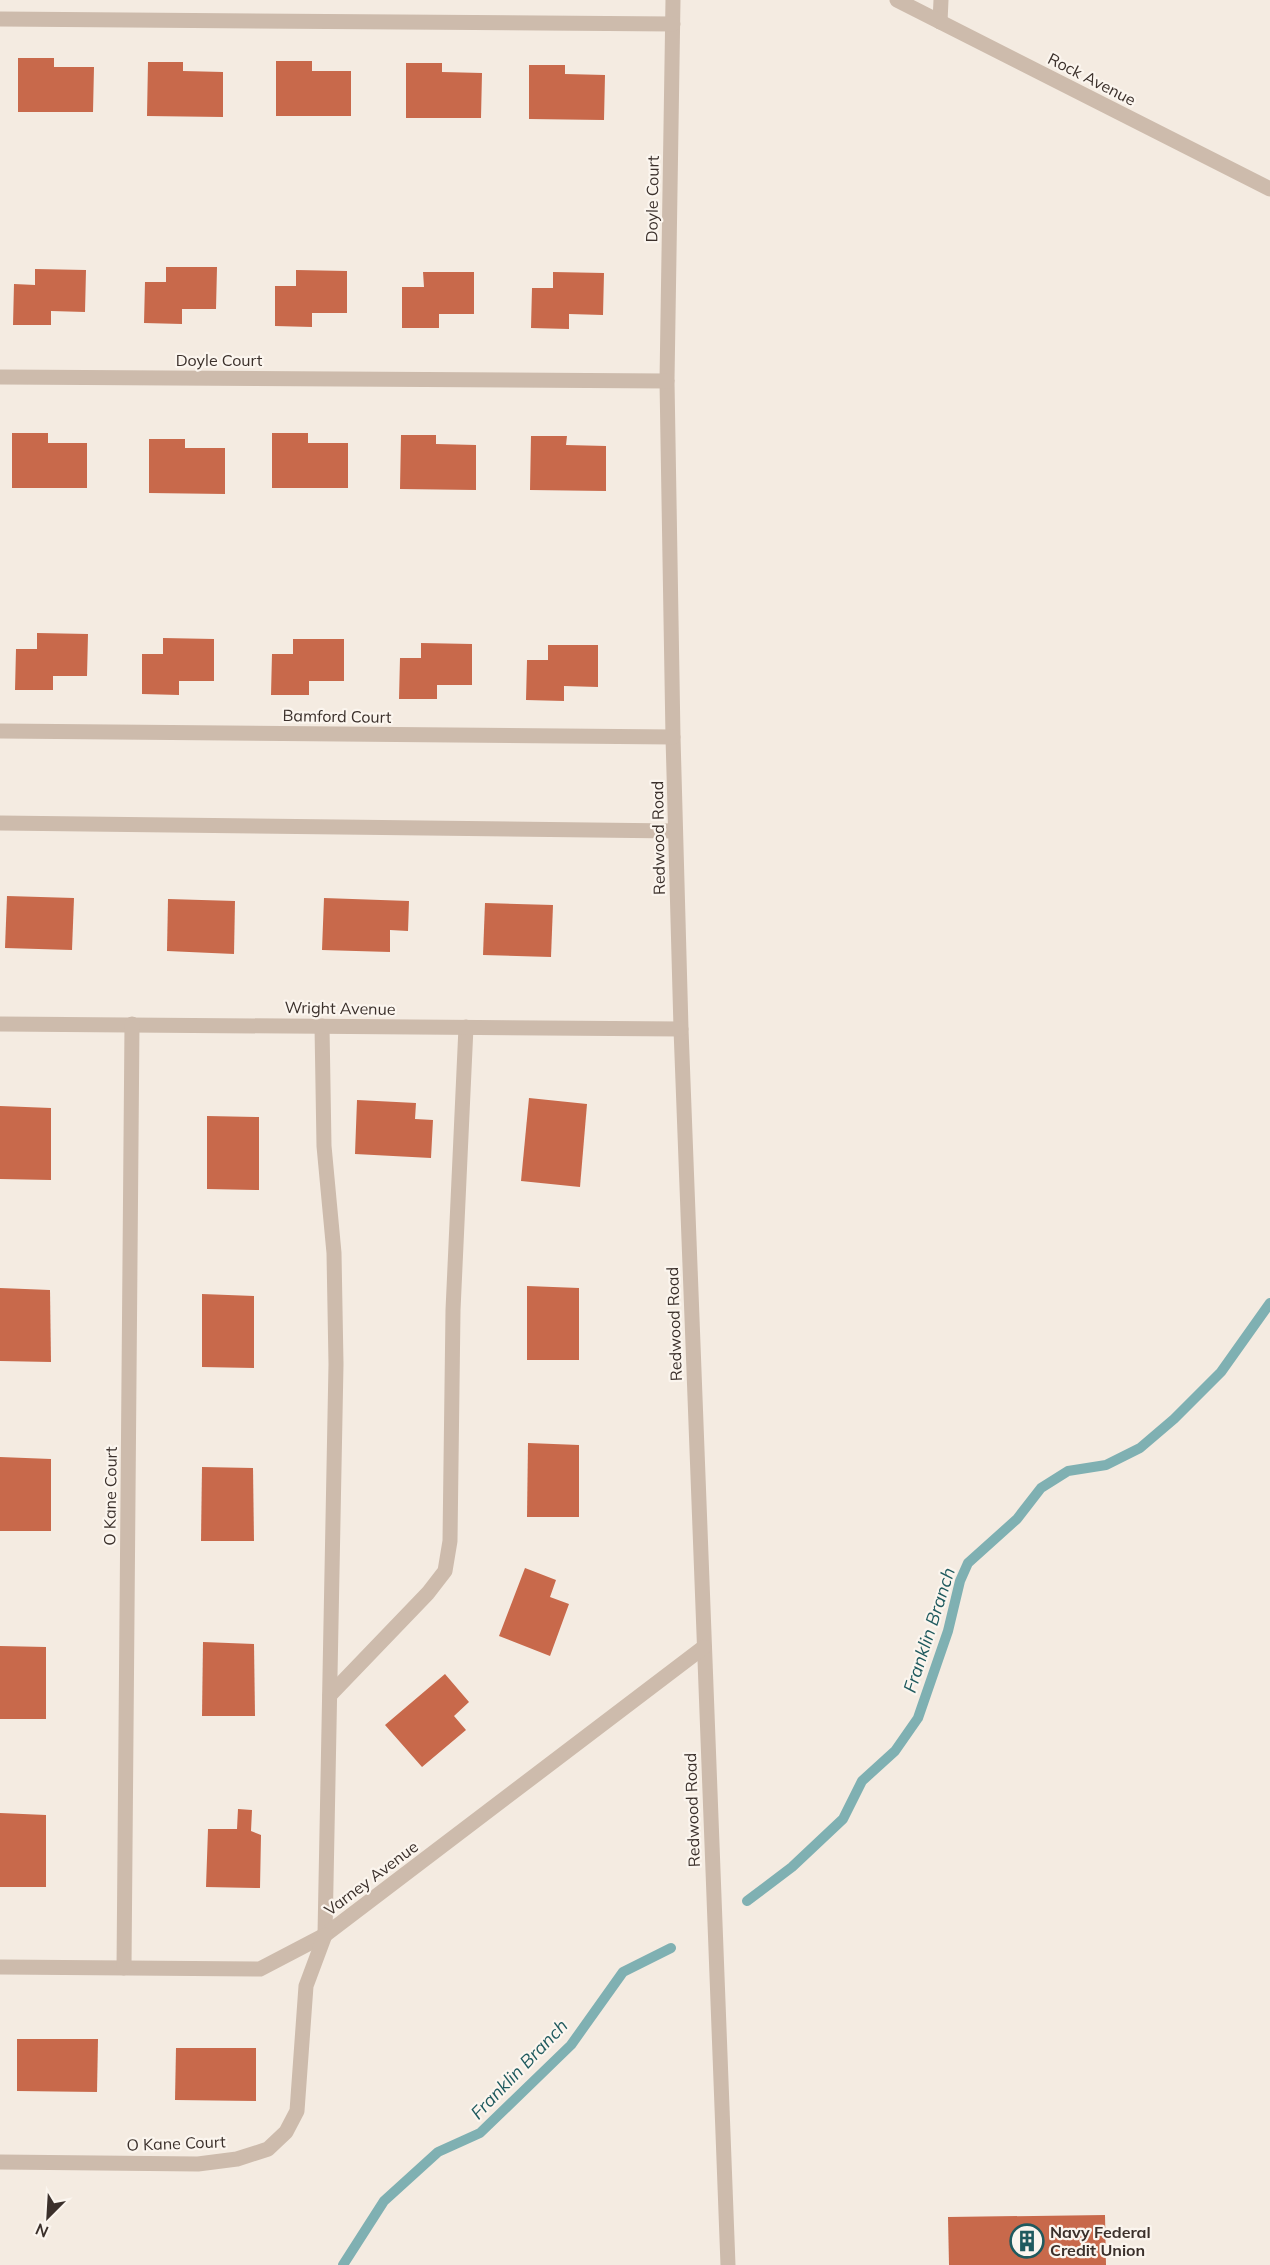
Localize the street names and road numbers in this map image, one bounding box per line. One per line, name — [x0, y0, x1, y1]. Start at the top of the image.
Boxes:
street label: Rock Avenue — [1045, 48, 1139, 110]
street label: Doyle Court — [641, 155, 663, 243]
street label: Doyle Court — [176, 350, 263, 370]
street label: Bamford Court — [282, 705, 392, 727]
street label: Redwood Road — [647, 781, 669, 895]
street label: Wright Avenue — [284, 997, 396, 1019]
street label: Redwood Road — [662, 1267, 686, 1381]
street label: O Kane Court — [99, 1446, 121, 1546]
street label: Redwood Road — [680, 1753, 704, 1867]
street label: Varney Avenue — [320, 1836, 422, 1920]
street label: O Kane Court — [126, 2131, 226, 2155]

